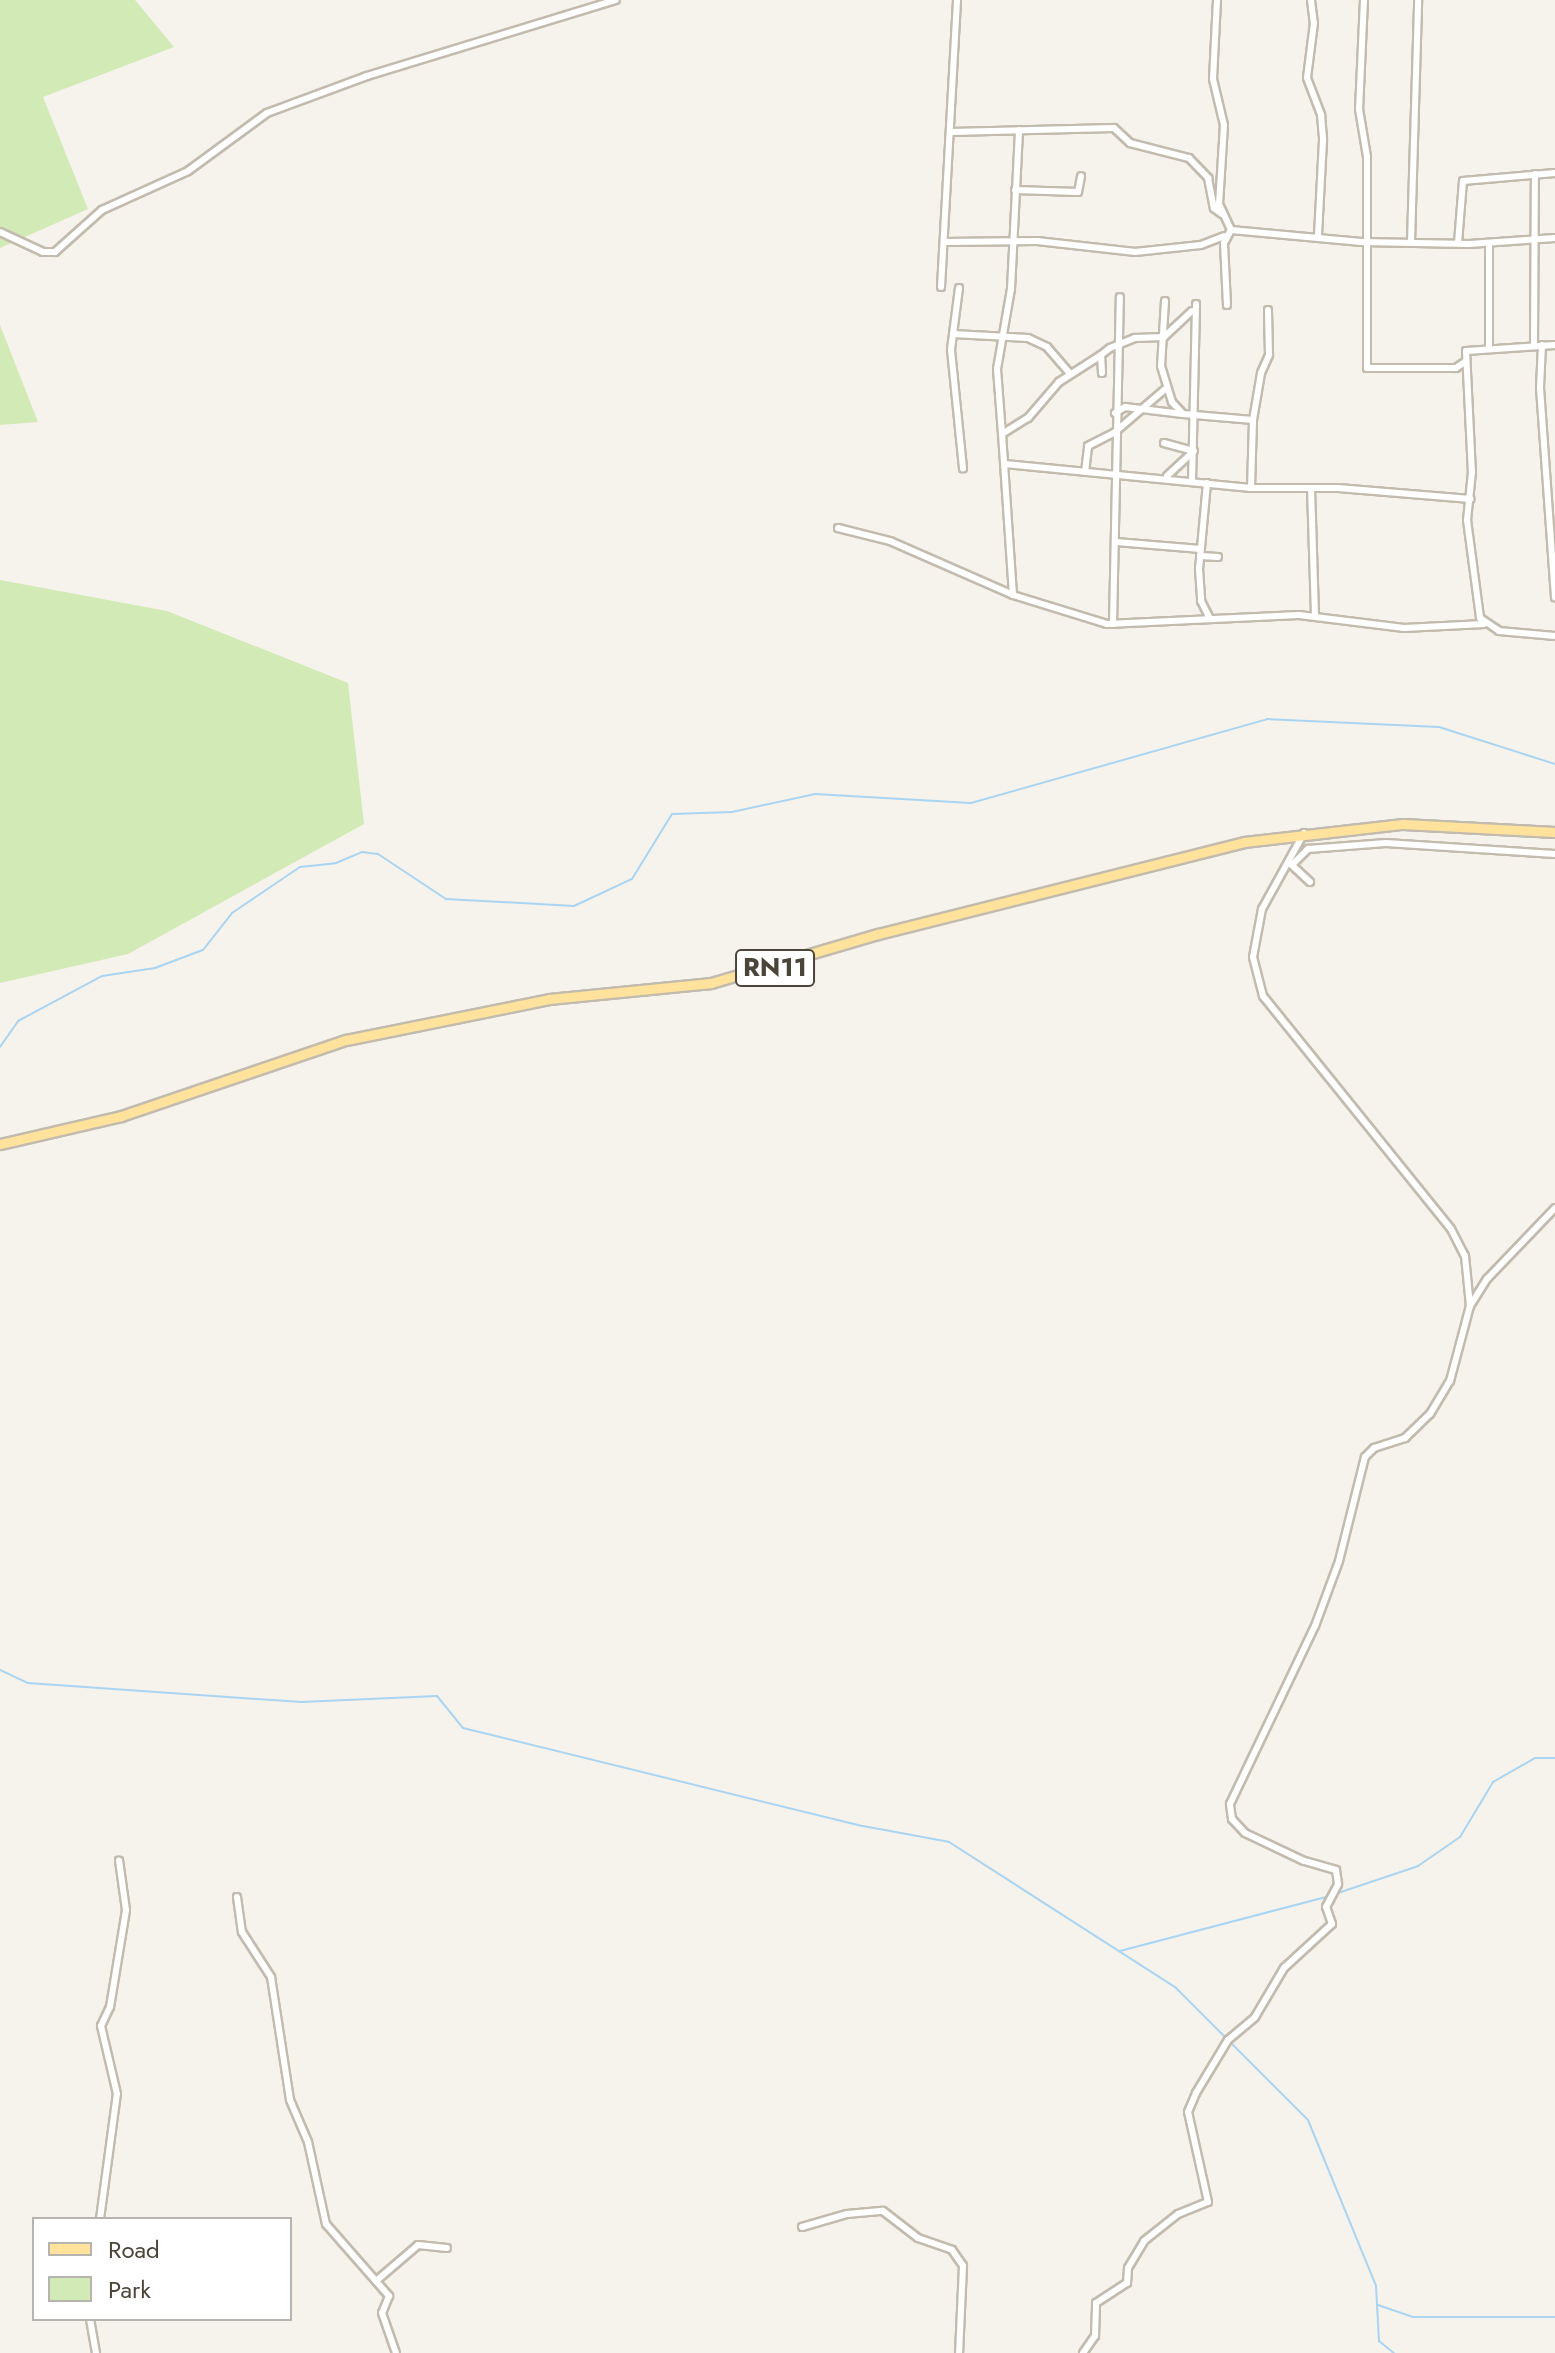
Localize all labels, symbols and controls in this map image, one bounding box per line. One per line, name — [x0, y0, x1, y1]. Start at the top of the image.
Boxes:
road number: RN11 — [735, 946, 815, 990]
legend — [32, 2217, 292, 2321]
text: Road — [108, 2232, 160, 2267]
text: Park — [108, 2272, 151, 2307]

